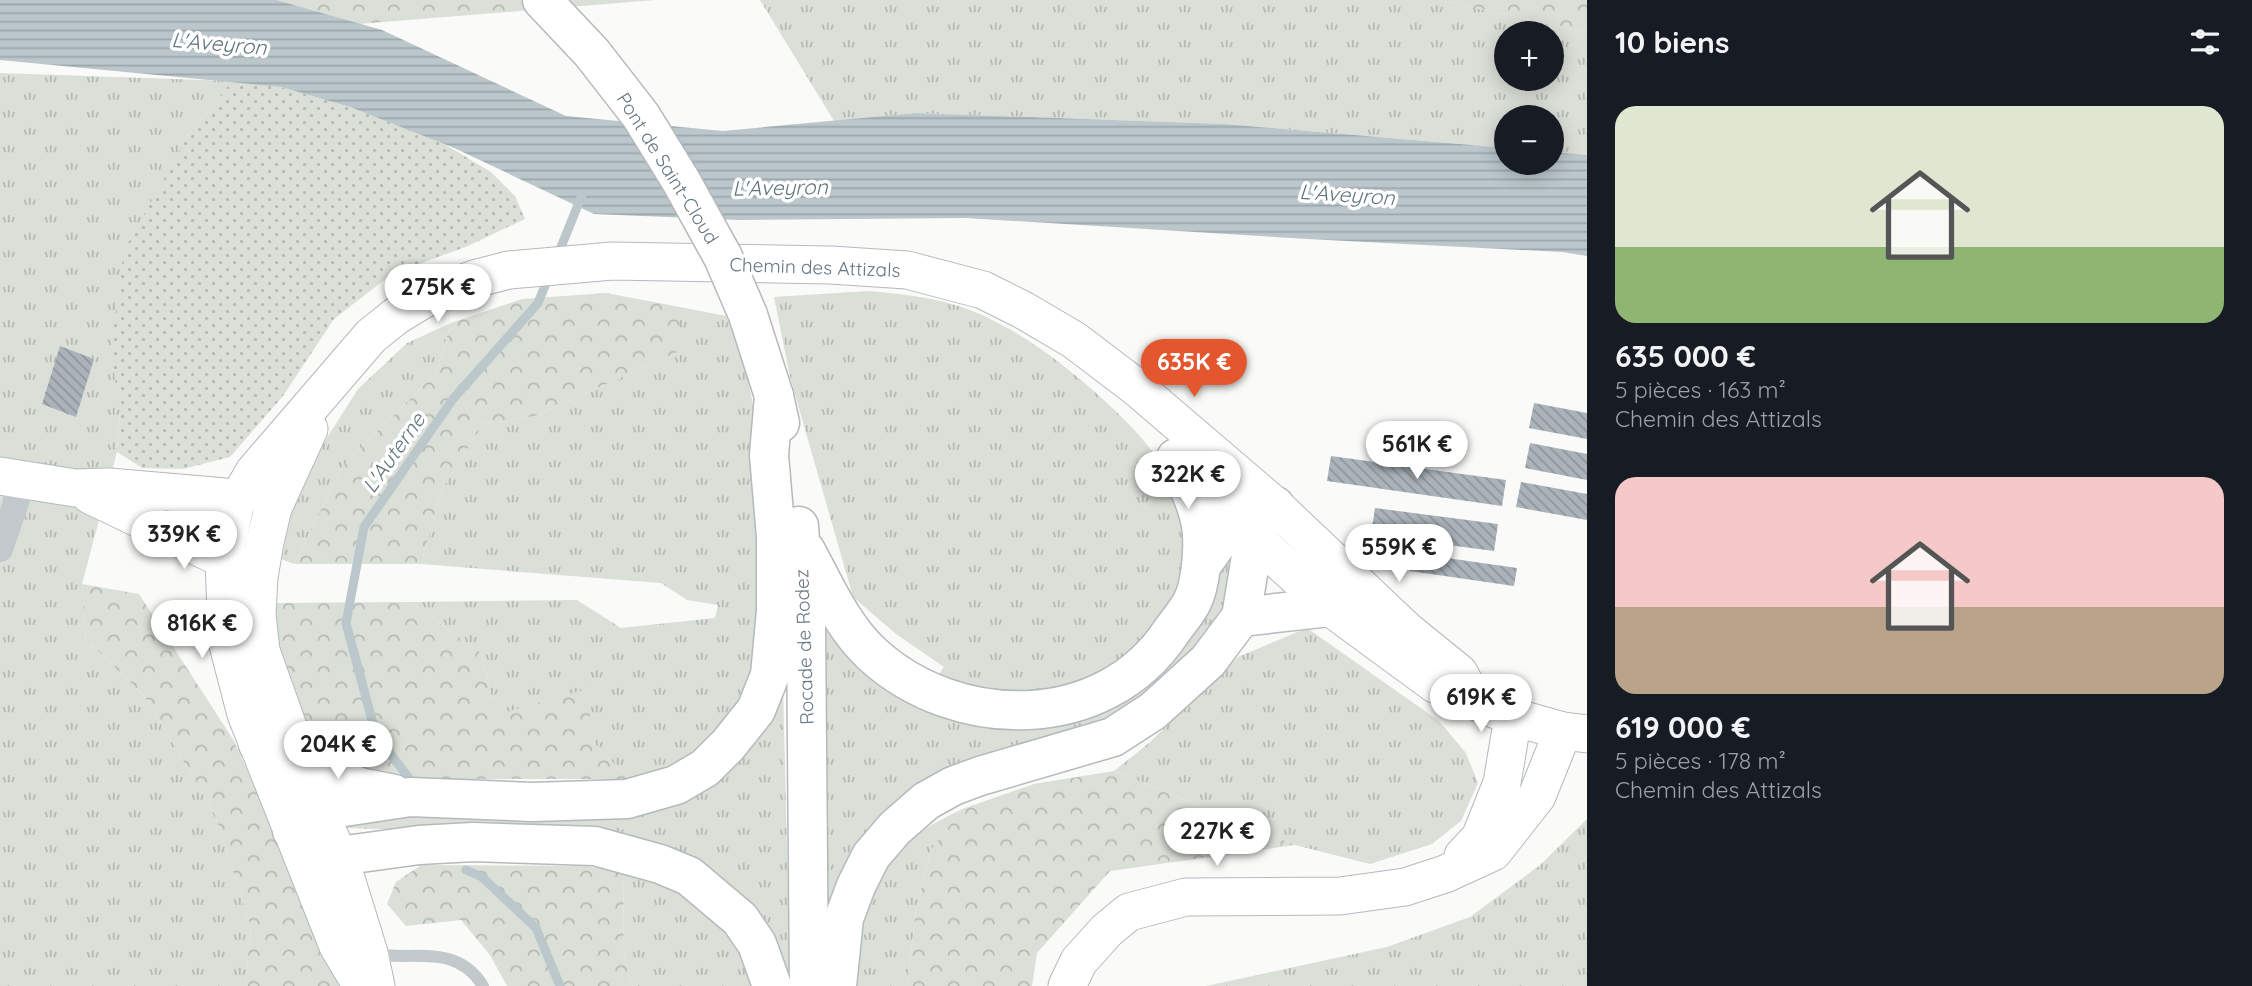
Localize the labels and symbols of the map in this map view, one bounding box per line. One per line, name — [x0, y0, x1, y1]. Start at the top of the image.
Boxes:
water label: L'Aveyron — [170, 26, 269, 60]
street label: Pont de Saint-Cloud — [612, 88, 724, 248]
water label: L'Aveyron — [732, 173, 829, 201]
water label: L'Aveyron — [1299, 178, 1396, 210]
street label: Chemin des Attizals — [729, 252, 901, 282]
pin: 275K € — [381, 264, 495, 324]
pin: 635K € — [1137, 340, 1251, 399]
water label: L'Auterne — [356, 407, 431, 497]
pin: 561K € — [1360, 421, 1474, 481]
pin: 322K € — [1131, 452, 1245, 511]
pin: 339K € — [127, 512, 241, 571]
pin: 559K € — [1342, 524, 1456, 584]
street label: Rocade de Rodez — [789, 569, 819, 725]
pin: 816K € — [145, 600, 259, 660]
pin: 619K € — [1424, 674, 1538, 734]
pin: 204K € — [281, 722, 395, 781]
pin: 227K € — [1160, 808, 1274, 868]

